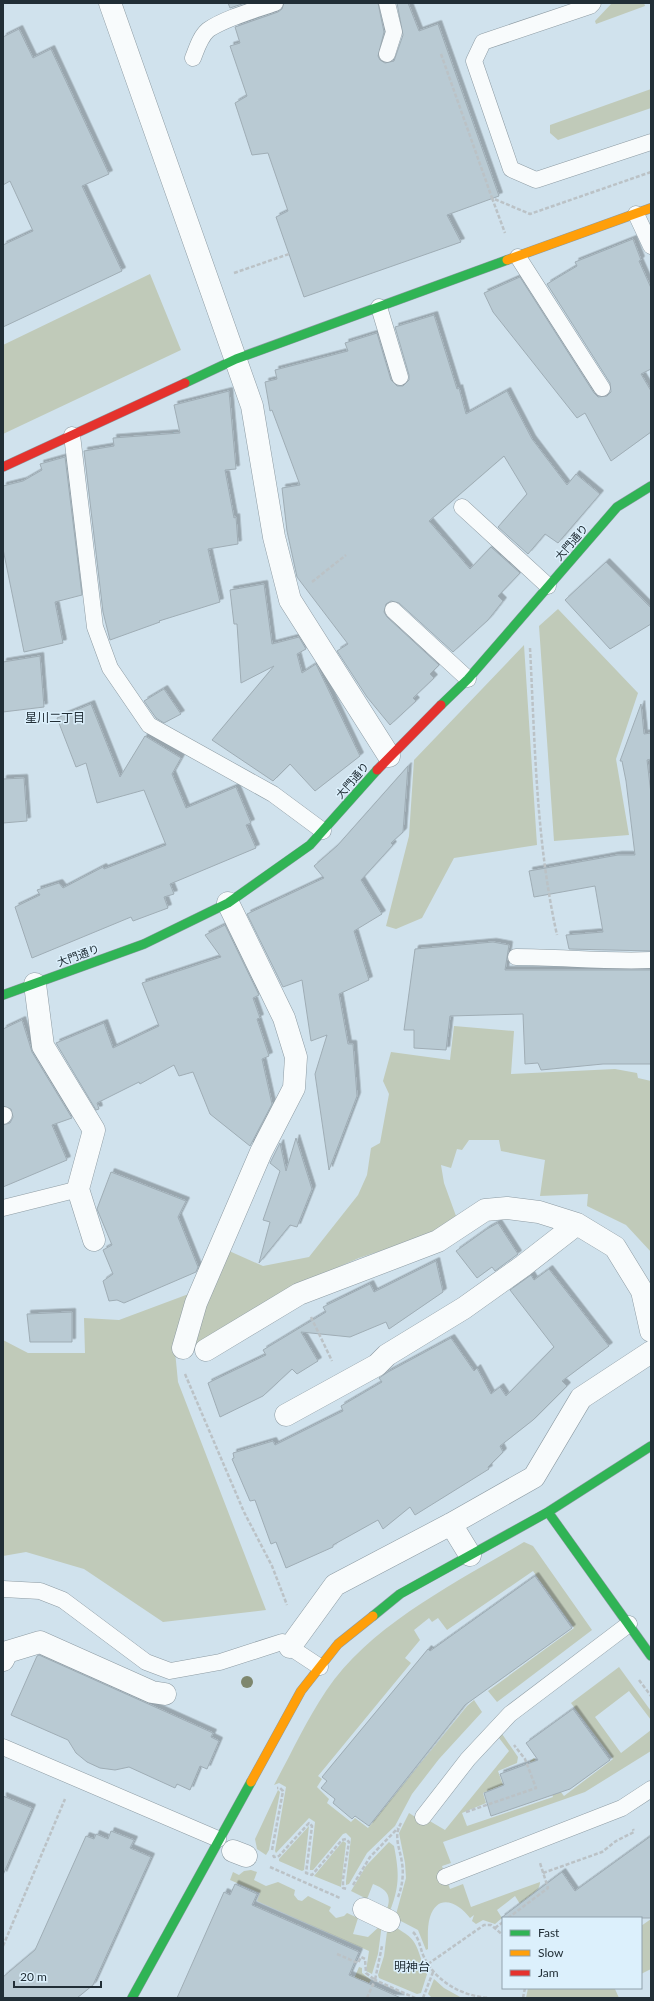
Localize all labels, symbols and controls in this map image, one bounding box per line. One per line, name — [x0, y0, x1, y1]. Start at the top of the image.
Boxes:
street label: 大門通り — [552, 521, 590, 563]
district label: 星川二丁目 — [25, 710, 85, 725]
street label: 大門通り — [333, 759, 371, 801]
street label: 大門通り — [55, 941, 101, 969]
legend — [502, 1917, 642, 1989]
text: Fast — [538, 1925, 560, 1940]
text: Slow — [538, 1945, 564, 1960]
district label: 明神台 — [394, 1959, 430, 1974]
scale bar — [14, 1963, 101, 1989]
text: Jam — [538, 1965, 559, 1980]
text: 20 m — [20, 1969, 47, 1984]

